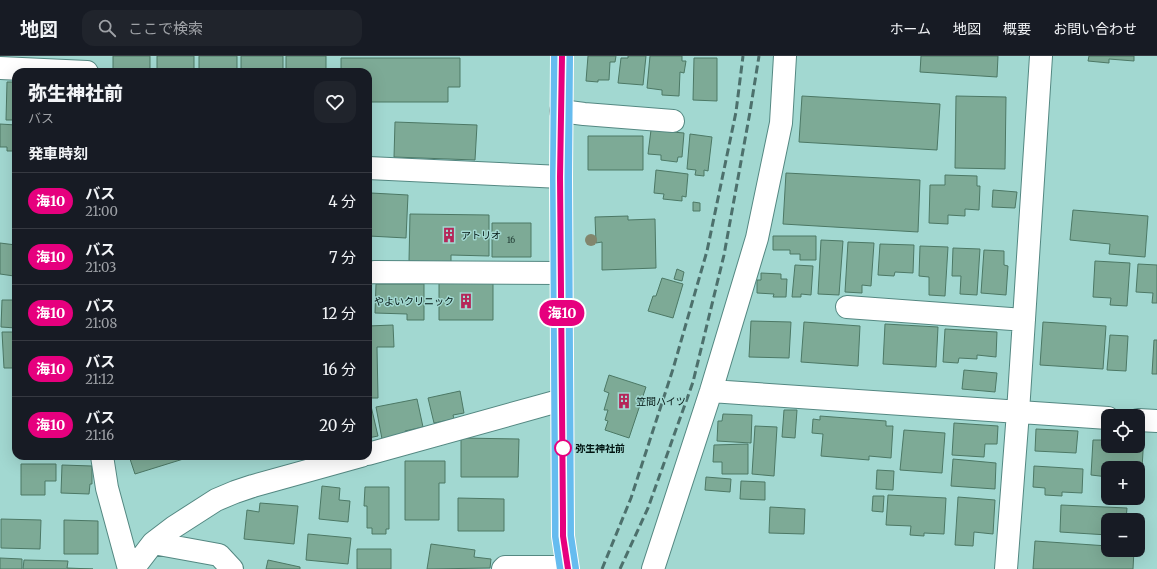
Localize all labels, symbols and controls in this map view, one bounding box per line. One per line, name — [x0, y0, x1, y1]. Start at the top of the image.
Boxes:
search box — [82, 10, 362, 46]
text: 地図 — [20, 17, 58, 41]
icon: search — [96, 17, 118, 39]
text: ここで検索 — [128, 19, 203, 38]
text: ホーム — [889, 20, 931, 38]
text: 地図 — [953, 20, 981, 38]
text: 概要 — [1003, 20, 1031, 38]
text: お問い合わせ — [1053, 20, 1137, 38]
text: 弥生神社前 — [28, 81, 123, 105]
button: heart — [314, 81, 356, 123]
text: バス — [28, 110, 54, 127]
text: 発車時刻 — [28, 144, 88, 163]
text: バス — [85, 184, 115, 203]
text: 海10 — [36, 192, 65, 210]
text: 4 分 — [328, 192, 356, 211]
text: 21:00 — [85, 203, 118, 220]
building icon: アトリオ — [440, 226, 458, 244]
place label: アトリオ — [461, 229, 501, 242]
house number: 16 — [507, 235, 515, 245]
text: バス — [85, 240, 115, 259]
text: 海10 — [36, 248, 65, 266]
text: 7 分 — [329, 248, 356, 267]
text: 21:03 — [85, 259, 116, 276]
building icon: やよいクリニック — [457, 292, 475, 310]
place label: やよいクリニック — [374, 295, 454, 308]
text: バス — [85, 296, 115, 315]
line badge: 海10 — [539, 300, 585, 326]
text: 海10 — [36, 304, 65, 322]
text: 12 分 — [322, 304, 356, 323]
text: 海10 — [547, 304, 577, 322]
text: 21:08 — [85, 315, 117, 332]
text: バス — [85, 352, 115, 371]
text: 海10 — [36, 360, 65, 378]
text: 16 分 — [322, 360, 356, 379]
text: 21:12 — [85, 371, 114, 388]
building icon: 笠間ハイツ — [615, 392, 633, 410]
place label: 笠間ハイツ — [636, 395, 686, 408]
text: バス — [85, 408, 115, 427]
map controls — [1101, 409, 1145, 557]
button: locate — [1101, 409, 1145, 453]
text: 海10 — [36, 416, 65, 434]
text: 20 分 — [319, 416, 356, 435]
text: 21:16 — [85, 427, 114, 444]
marker: 弥生神社前 — [554, 439, 572, 457]
place label: 弥生神社前 — [575, 442, 625, 455]
button: + — [1101, 461, 1145, 505]
button: − — [1101, 513, 1145, 557]

